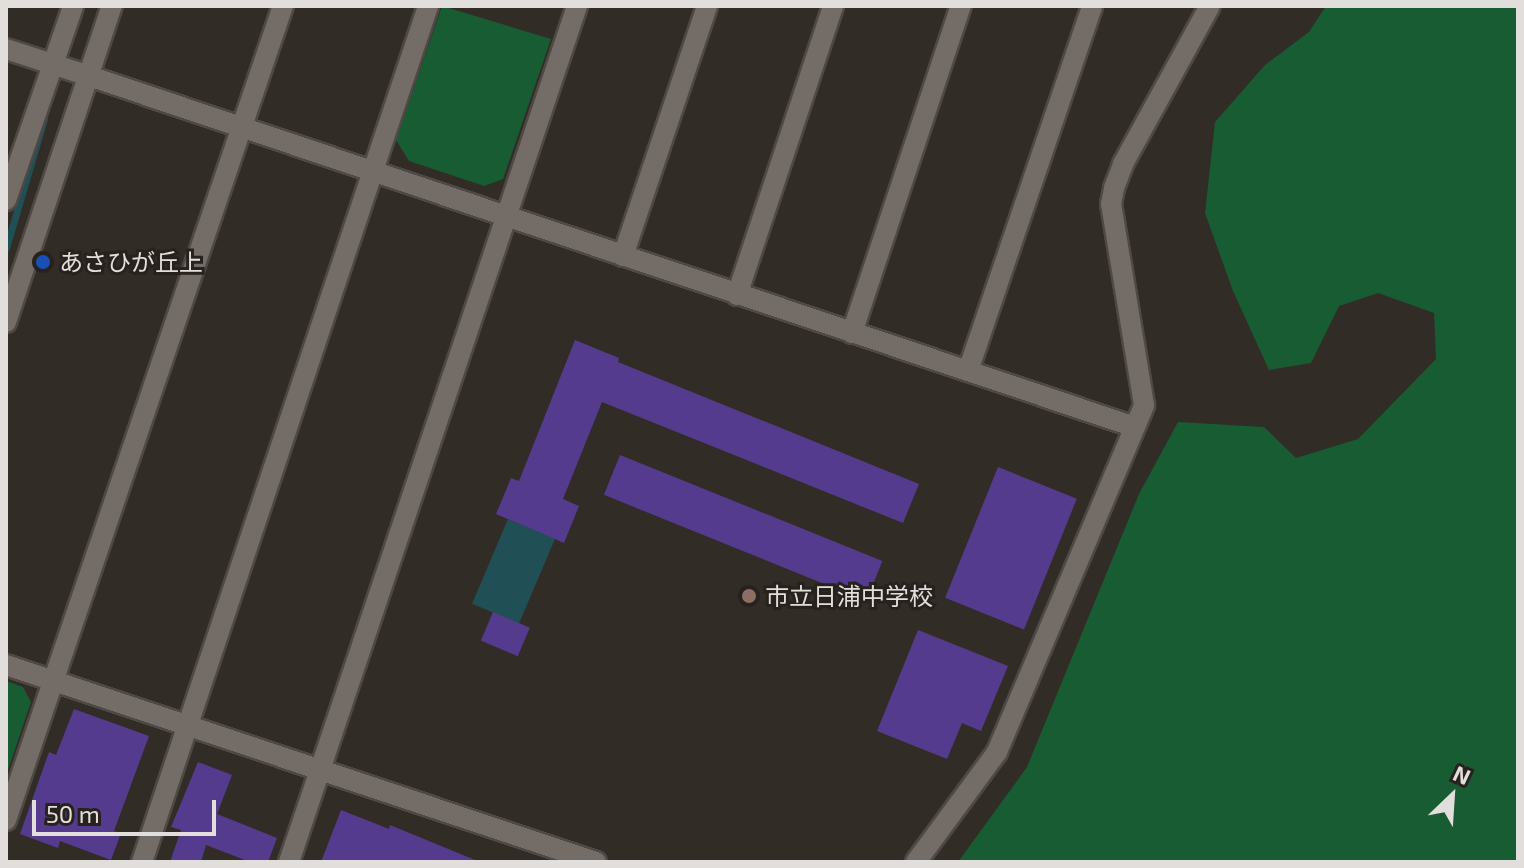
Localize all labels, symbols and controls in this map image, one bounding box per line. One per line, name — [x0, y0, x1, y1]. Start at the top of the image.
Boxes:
place label: あさひが丘上 — [59, 248, 203, 276]
marker: あさひが丘上 — [34, 253, 52, 271]
place label: 市立日浦中学校 — [765, 582, 933, 610]
marker: 市立日浦中学校 — [740, 587, 758, 605]
north arrow — [1412, 756, 1492, 836]
text: N — [1449, 759, 1475, 789]
scale bar — [36, 784, 220, 834]
text: 50 m — [46, 799, 100, 828]

